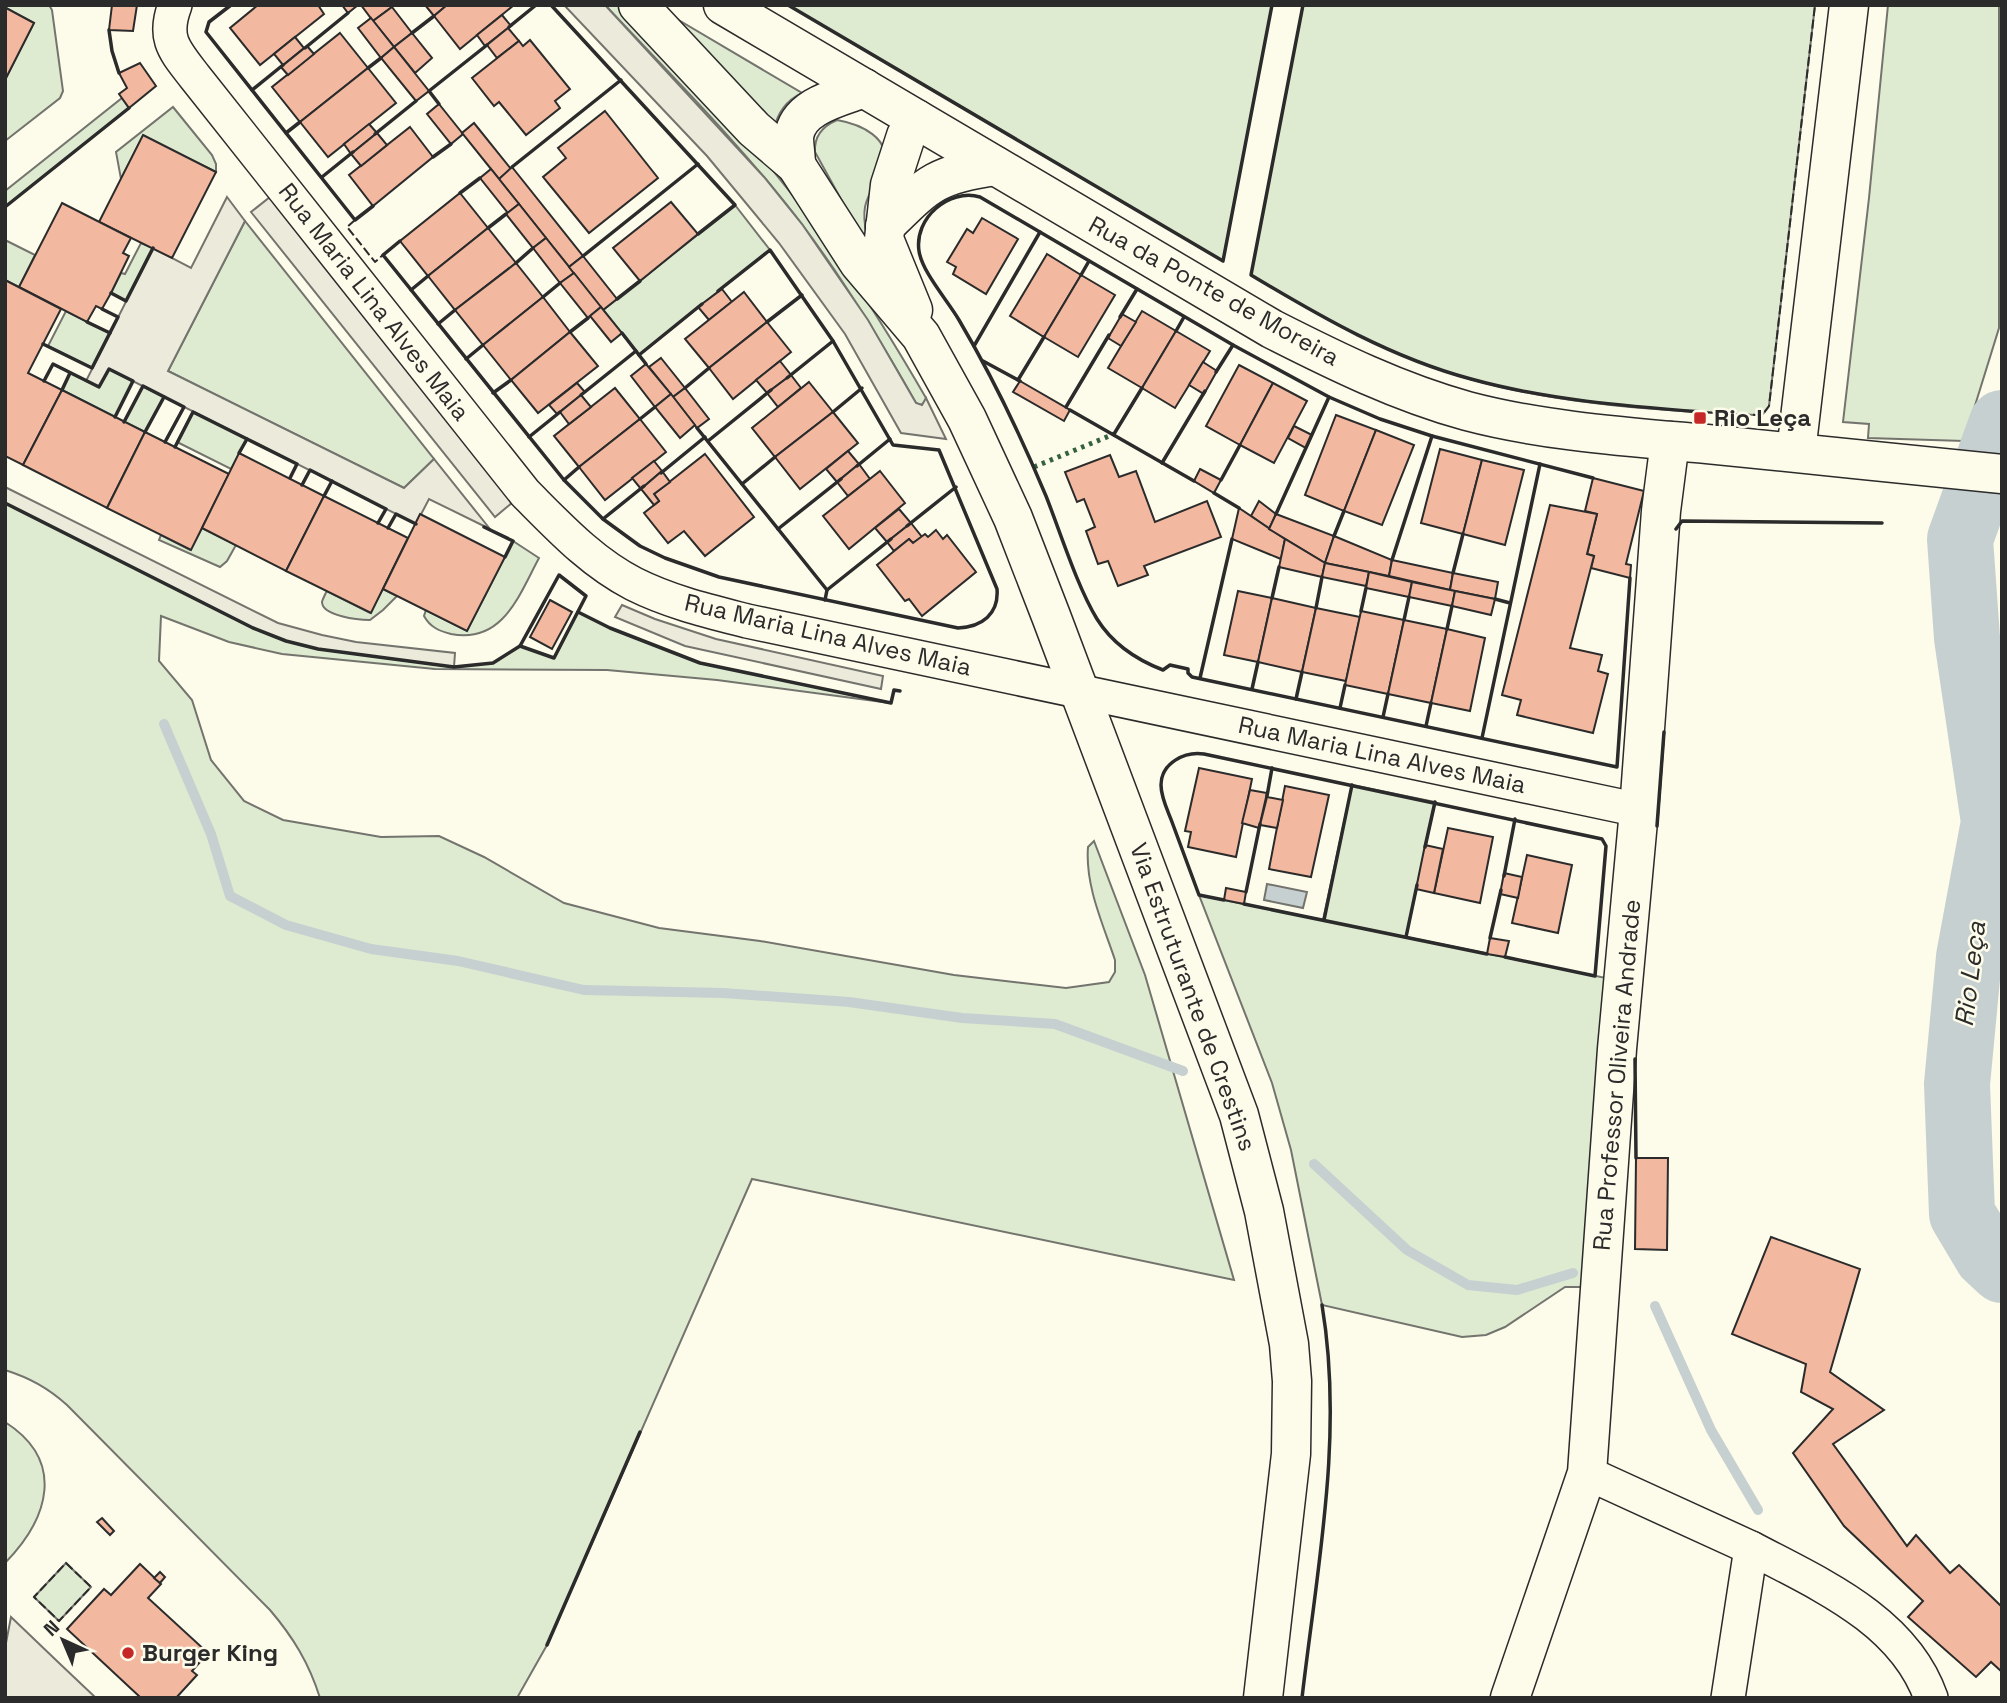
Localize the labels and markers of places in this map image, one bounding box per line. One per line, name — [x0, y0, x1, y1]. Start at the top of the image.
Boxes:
place label: Rio Leça — [1714, 402, 1811, 433]
marker: Rio Leça — [1692, 410, 1708, 426]
place label: Burger King — [142, 1637, 278, 1668]
marker: Burger King — [120, 1645, 136, 1661]

